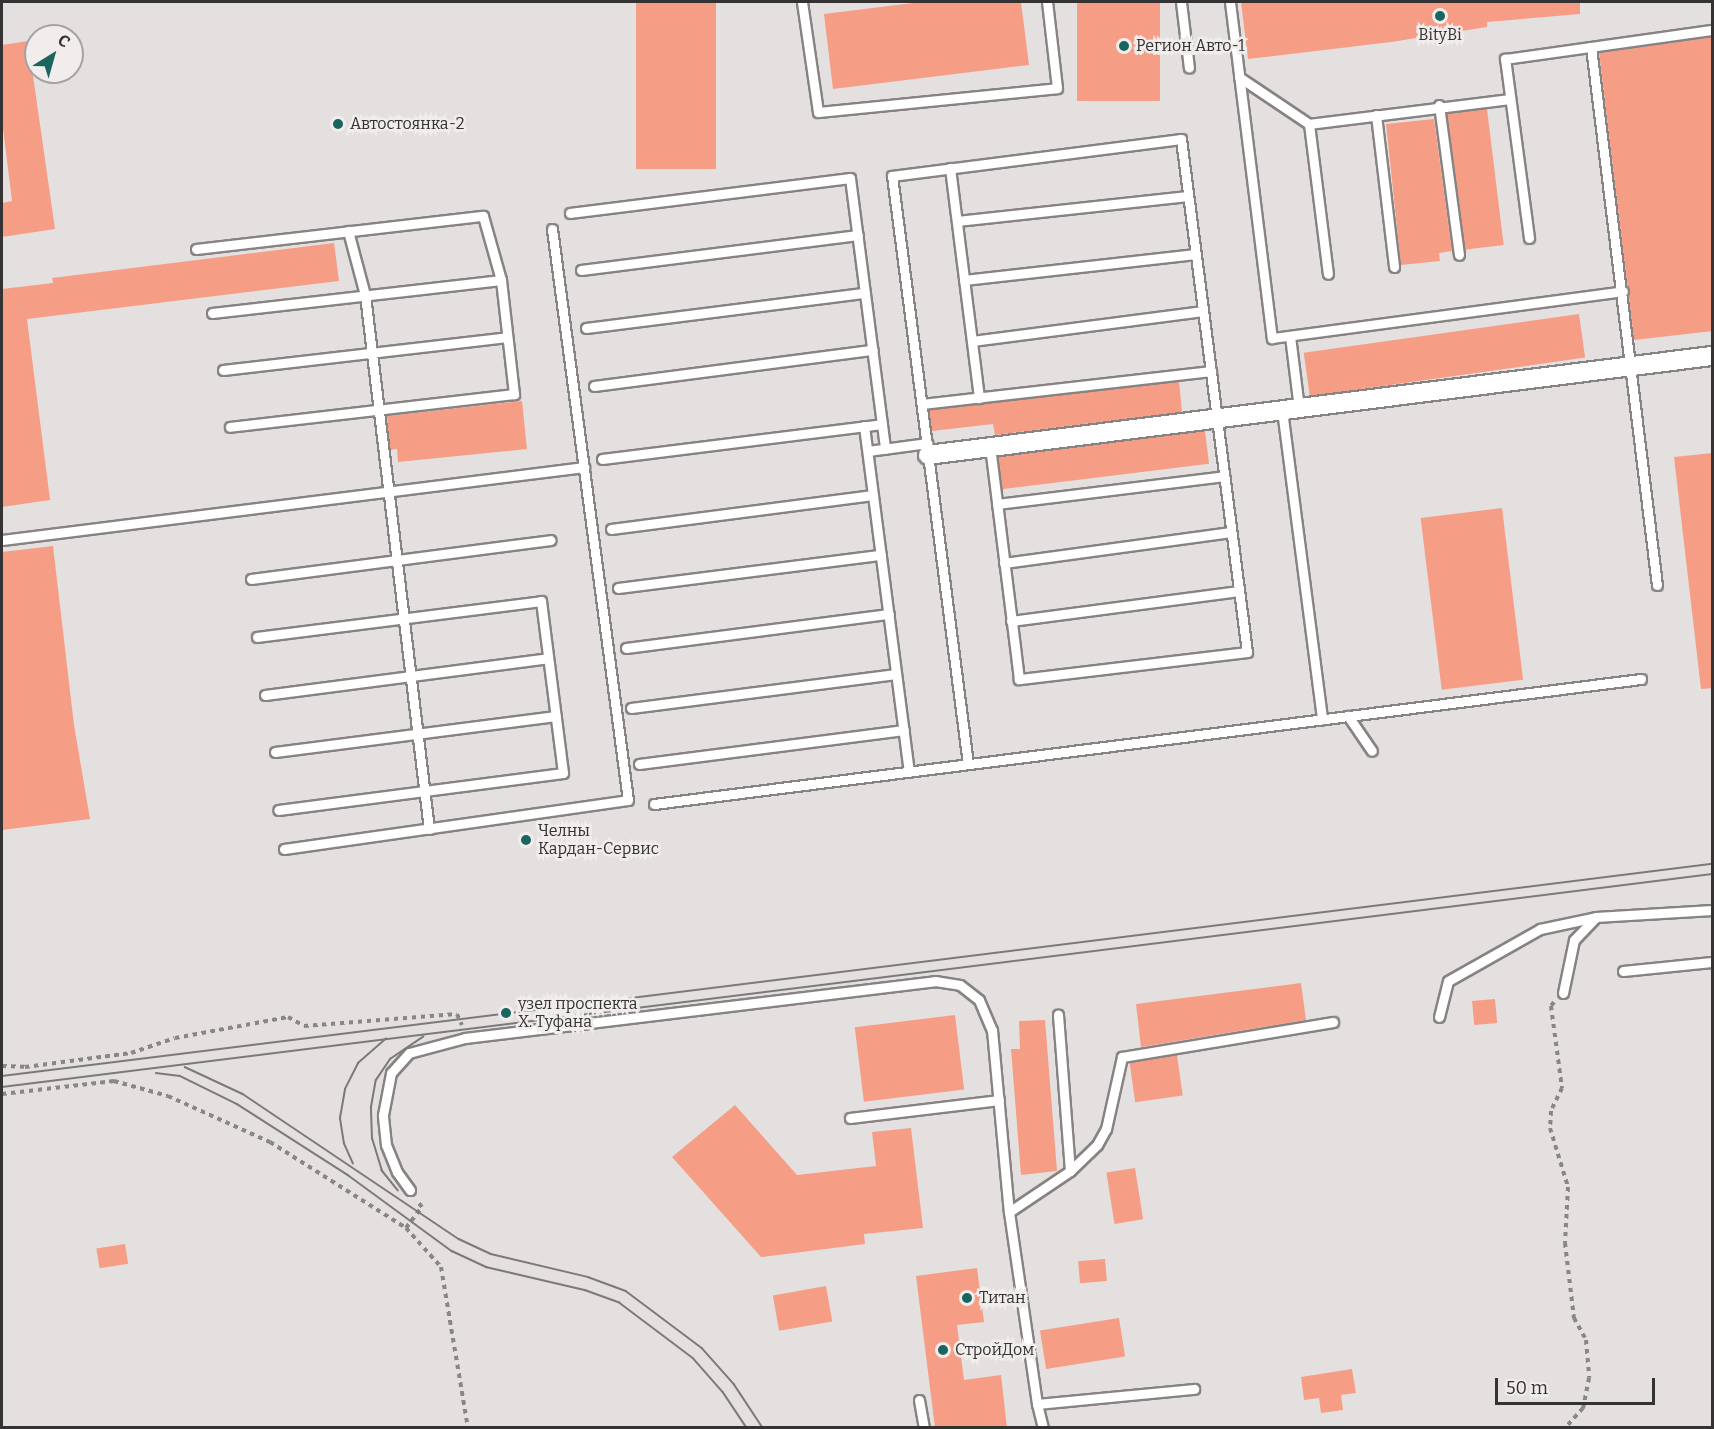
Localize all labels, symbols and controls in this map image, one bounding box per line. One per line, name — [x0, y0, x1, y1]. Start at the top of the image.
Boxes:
marker: BityBi — [1433, 9, 1447, 23]
north arrow — [24, 24, 84, 84]
place label: BityBi — [1418, 25, 1462, 45]
text: С — [54, 30, 74, 51]
place label: Регион Авто-1 — [1136, 36, 1245, 56]
marker: Регион Авто-1 — [1117, 39, 1131, 53]
place label: Автостоянка-2 — [350, 114, 464, 134]
marker: Автостоянка-2 — [331, 117, 345, 131]
place label: Челны Кардан-Сервис — [538, 821, 659, 859]
marker: Челны Кардан-Сервис — [519, 833, 533, 847]
place label: узел проспекта Х. Туфана — [518, 994, 638, 1032]
marker: узел проспекта Х. Туфана — [499, 1006, 513, 1020]
place label: Титан — [979, 1288, 1026, 1308]
marker: Титан — [960, 1291, 974, 1305]
place label: СтройДом — [955, 1340, 1034, 1360]
marker: СтройДом — [936, 1343, 950, 1357]
scale bar — [1498, 1366, 1658, 1404]
text: 50 m — [1506, 1377, 1548, 1399]

